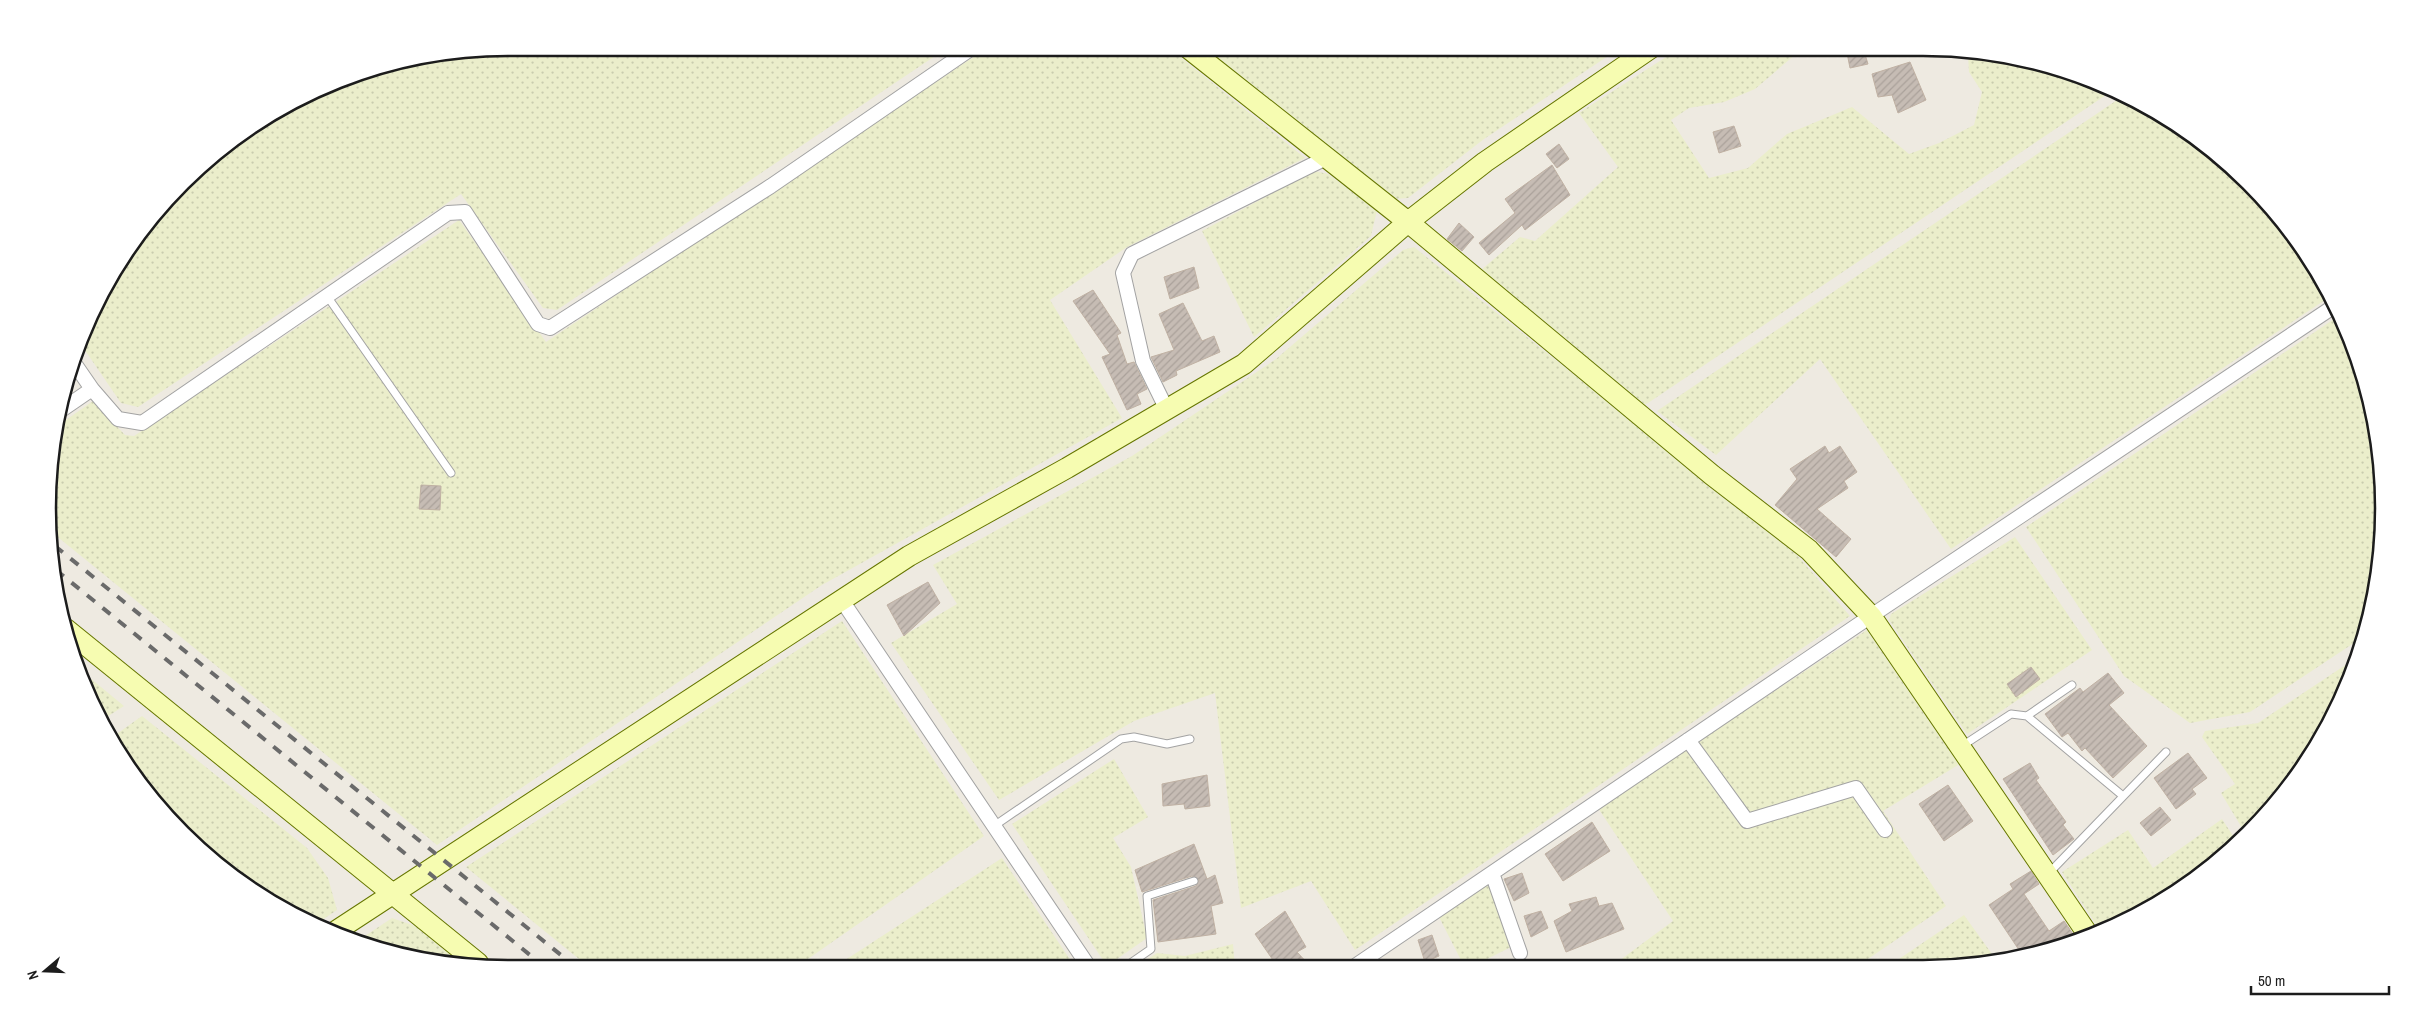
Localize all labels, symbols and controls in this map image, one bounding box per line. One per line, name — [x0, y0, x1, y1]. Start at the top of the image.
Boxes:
north arrow — [20, 946, 70, 996]
scale bar — [2251, 964, 2388, 996]
text: N — [23, 968, 43, 982]
text: 50 m — [2258, 970, 2285, 991]

